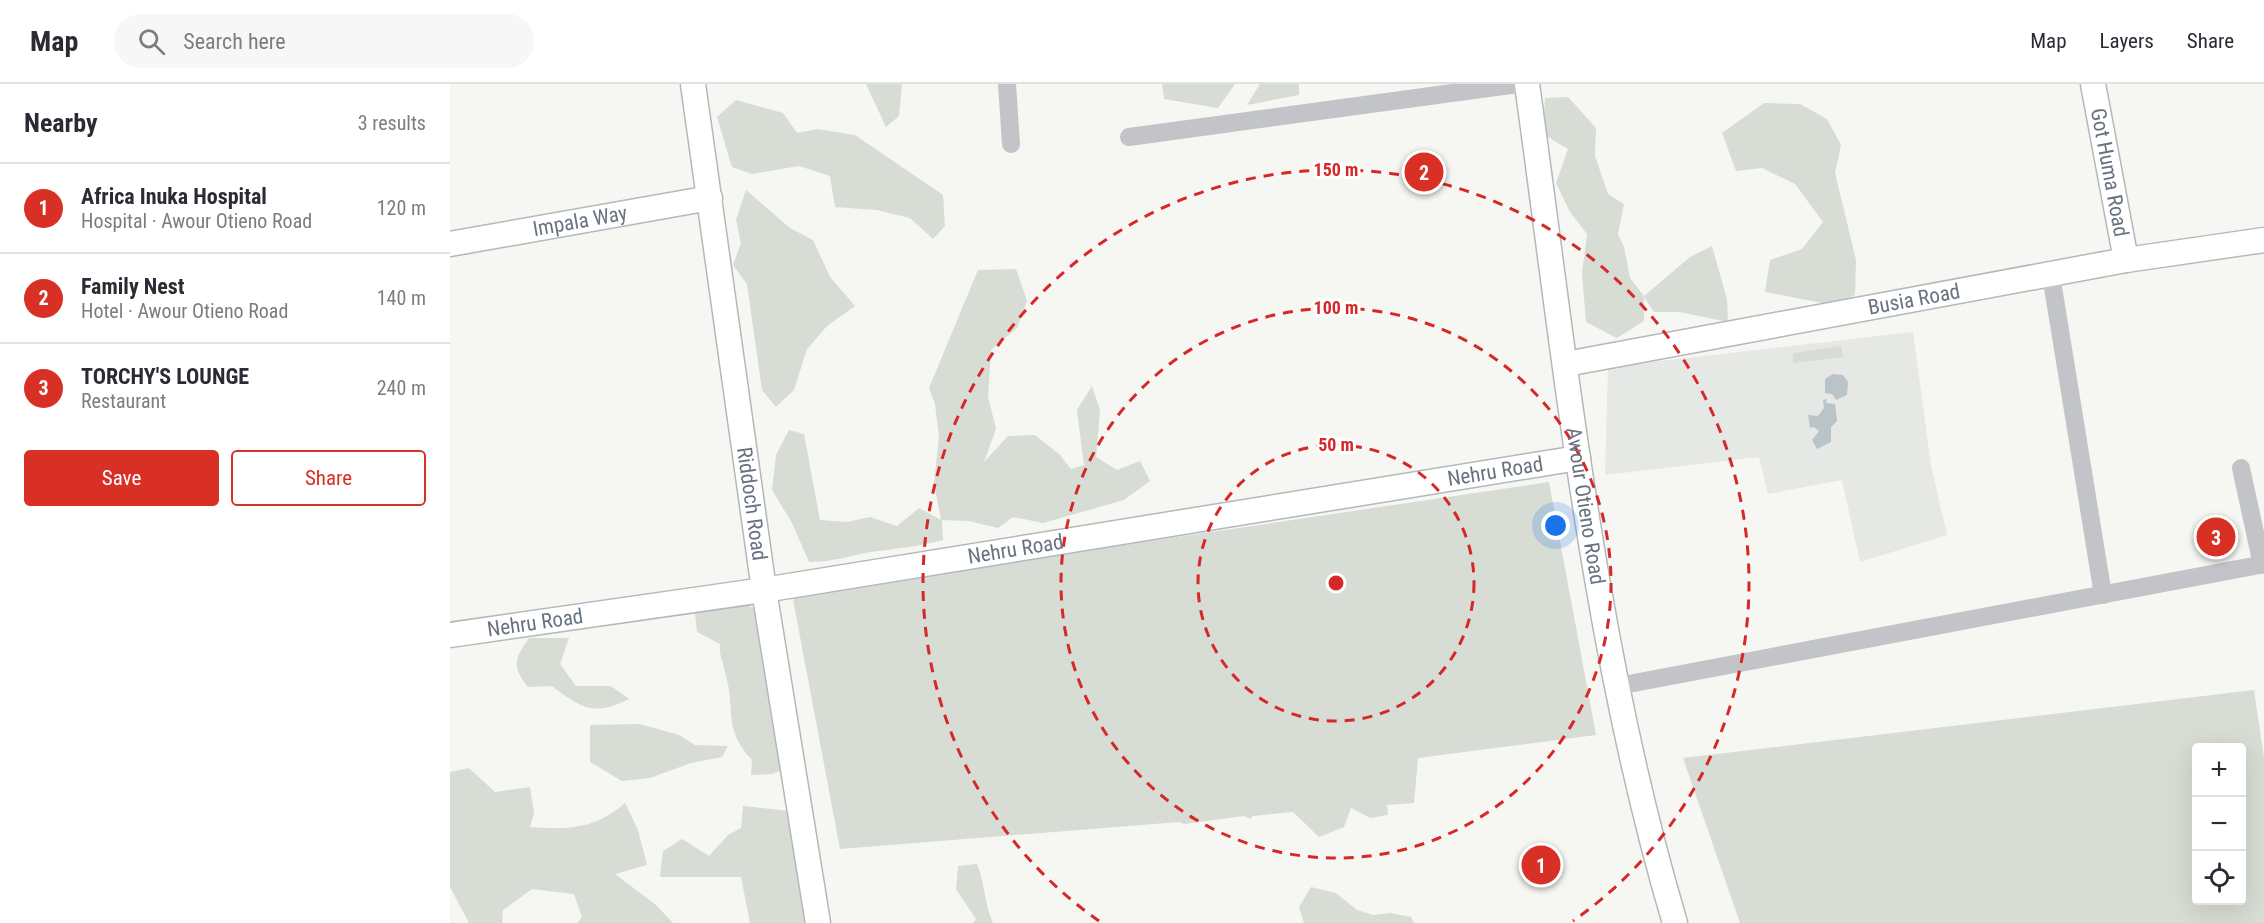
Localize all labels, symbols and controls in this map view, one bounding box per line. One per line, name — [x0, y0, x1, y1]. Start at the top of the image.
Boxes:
search box — [114, 14, 534, 68]
text: Map — [30, 25, 78, 58]
icon: search — [135, 25, 168, 58]
text: Search here — [183, 29, 286, 54]
text: Map — [2030, 29, 2067, 53]
text: Layers — [2100, 29, 2154, 53]
text: Share — [2187, 29, 2234, 53]
street label: Got Huma Road — [2086, 106, 2133, 239]
text: Nearby — [24, 108, 98, 138]
text: 3 results — [358, 111, 426, 135]
pin: 2 — [1404, 150, 1444, 194]
text: 150 m — [1314, 159, 1358, 180]
text: Africa Inuka Hospital — [81, 184, 267, 209]
text: 1 — [38, 196, 49, 220]
text: 120 m — [377, 196, 426, 220]
street label: Impala Way — [531, 201, 629, 241]
text: Hospital · Awour Otieno Road — [81, 209, 312, 233]
text: Family Nest — [81, 274, 184, 299]
street label: Busia Road — [1866, 279, 1962, 320]
text: 2 — [38, 286, 49, 310]
text: 140 m — [377, 286, 426, 310]
text: 100 m — [1314, 297, 1358, 318]
text: Hotel · Awour Otieno Road — [81, 299, 288, 323]
text: TORCHY'S LOUNGE — [81, 364, 249, 389]
text: 3 — [38, 376, 49, 400]
text: 240 m — [377, 376, 426, 400]
text: Restaurant — [81, 389, 166, 413]
street label: Awour Otieno Road — [1561, 426, 1610, 586]
text: 50 m — [1318, 434, 1354, 455]
street label: Riddoch Road — [732, 446, 772, 562]
button: Save — [24, 450, 219, 506]
button: Share — [231, 450, 426, 506]
street label: Nehru Road — [1446, 452, 1545, 491]
your location — [1541, 511, 1570, 540]
pin: 3 — [2196, 514, 2236, 560]
street label: Nehru Road — [966, 530, 1065, 569]
centre of rings — [1326, 573, 1346, 593]
street label: Nehru Road — [486, 604, 585, 642]
map controls — [2192, 743, 2246, 905]
button: + — [2192, 743, 2246, 797]
button: − — [2192, 797, 2246, 851]
pin: 1 — [1522, 842, 1560, 888]
button: locate — [2192, 851, 2246, 905]

